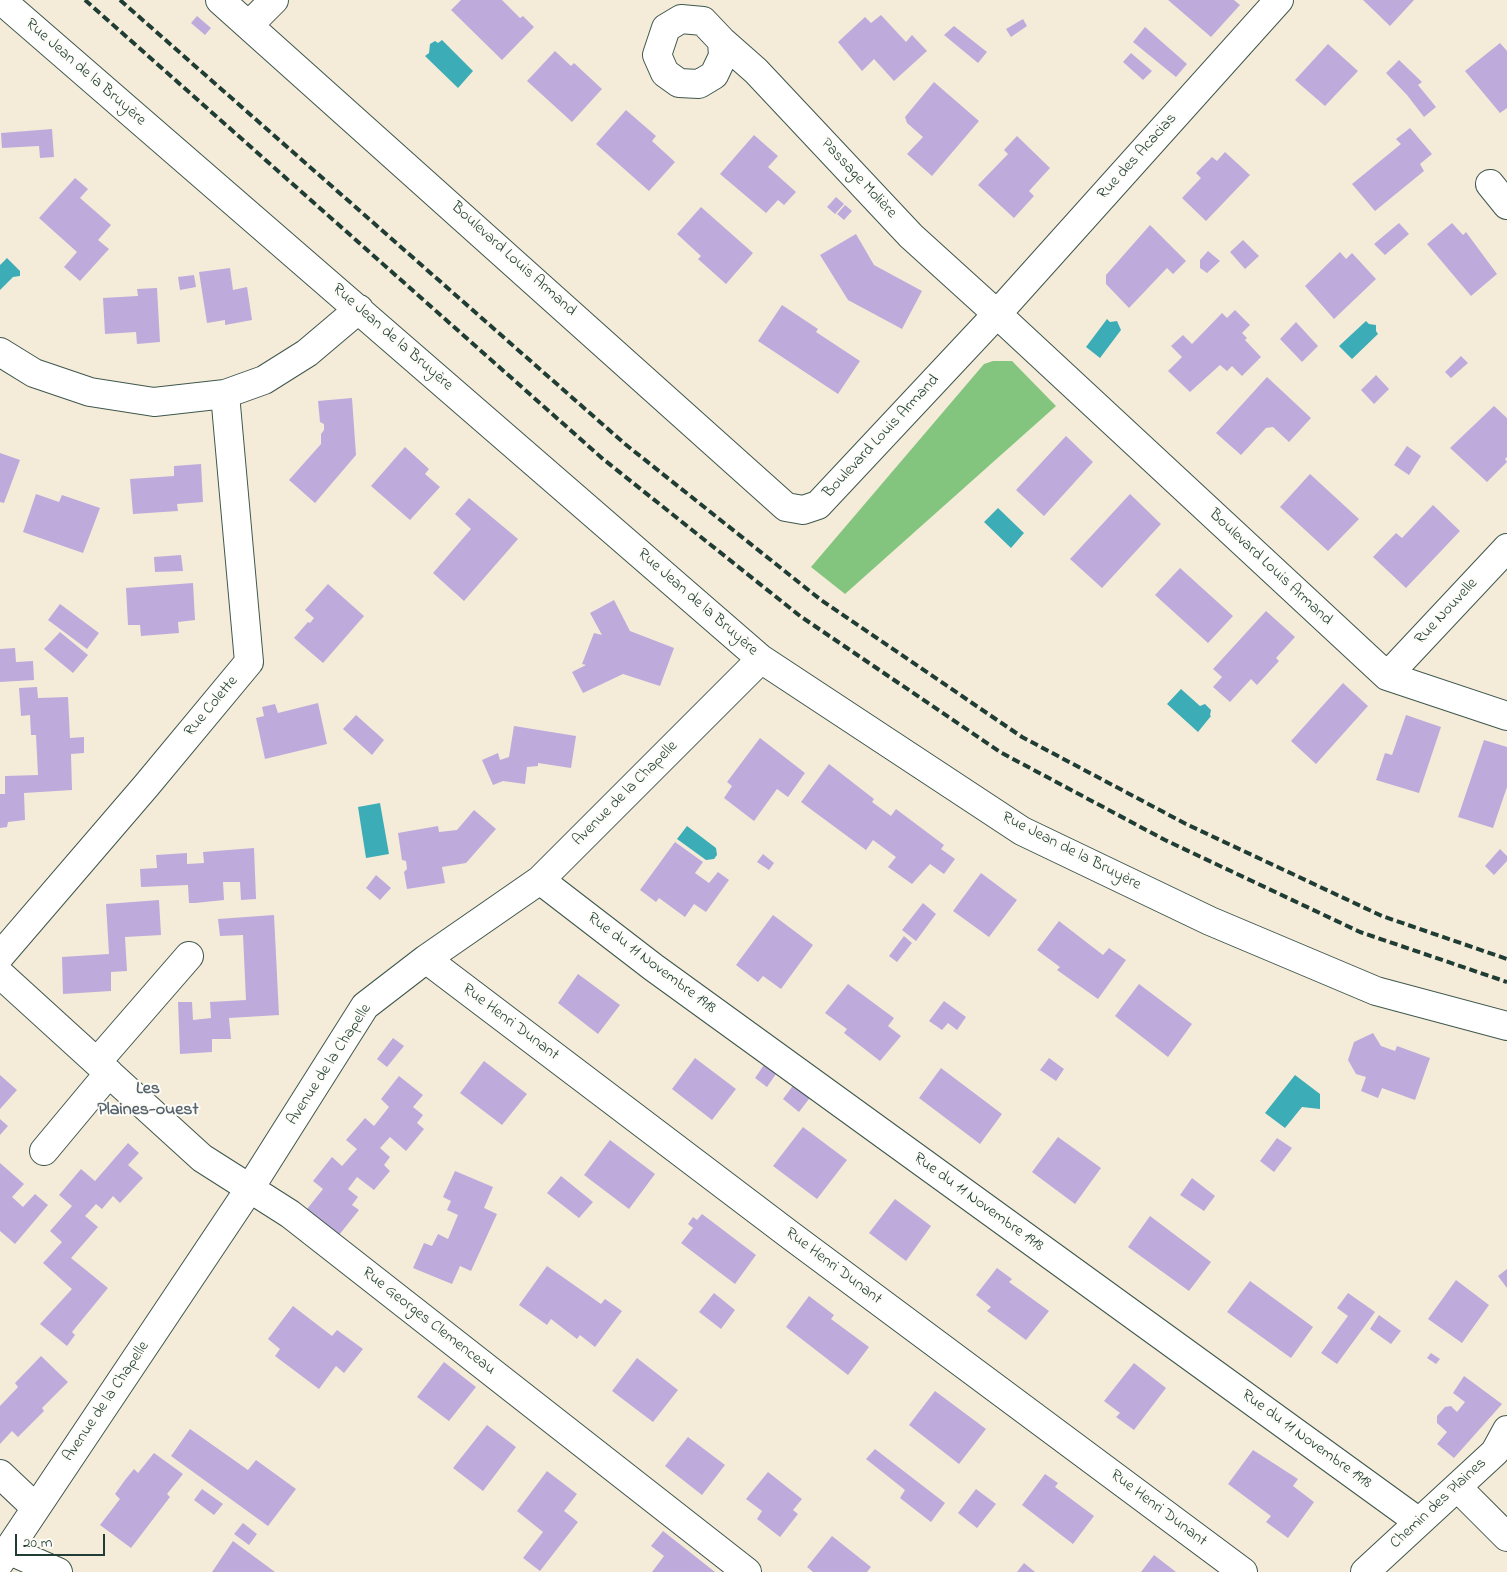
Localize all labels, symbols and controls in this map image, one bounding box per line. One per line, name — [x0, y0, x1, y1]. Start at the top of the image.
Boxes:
street label: Rue Jean de la Bruyère — [21, 15, 149, 131]
street label: Rue des Acacias — [1094, 110, 1182, 204]
street label: Passage Molière — [816, 135, 900, 223]
street label: Boulevard Louis Armand — [446, 199, 580, 321]
street label: Rue Jean de la Bruyère — [328, 280, 456, 396]
street label: Boulevard Louis Armand — [820, 371, 944, 503]
street label: Boulevard Louis Armand — [1204, 506, 1336, 630]
street label: Rue Jean de la Bruyère — [633, 545, 761, 661]
street label: Rue Nouvelle — [1411, 575, 1483, 649]
street label: Rue Colette — [181, 673, 243, 741]
street label: Avenue de la Chapelle — [569, 737, 683, 851]
street label: Rue Jean de la Bruyère — [998, 809, 1144, 895]
street label: Rue du 11 Novembre 1918 — [583, 909, 719, 1019]
street label: Rue Henri Dunant — [458, 980, 562, 1066]
street label: Avenue de la Chapelle — [284, 1001, 376, 1129]
district label: Les Plaines-ouest — [97, 1079, 199, 1122]
street label: Rue du 11 Novembre 1918 — [909, 1149, 1047, 1257]
street label: Rue Henri Dunant — [781, 1224, 885, 1310]
street label: Rue Georges Clemenceau — [357, 1264, 499, 1380]
street label: Avenue de la Chapelle — [60, 1338, 154, 1466]
street label: Rue du 11 Novembre 1918 — [1237, 1386, 1375, 1494]
street label: Chemin des Plaines — [1387, 1454, 1491, 1554]
street label: Rue Henri Dunant — [1106, 1466, 1210, 1552]
scale bar — [18, 1524, 108, 1556]
text: 20 m — [23, 1532, 52, 1554]

